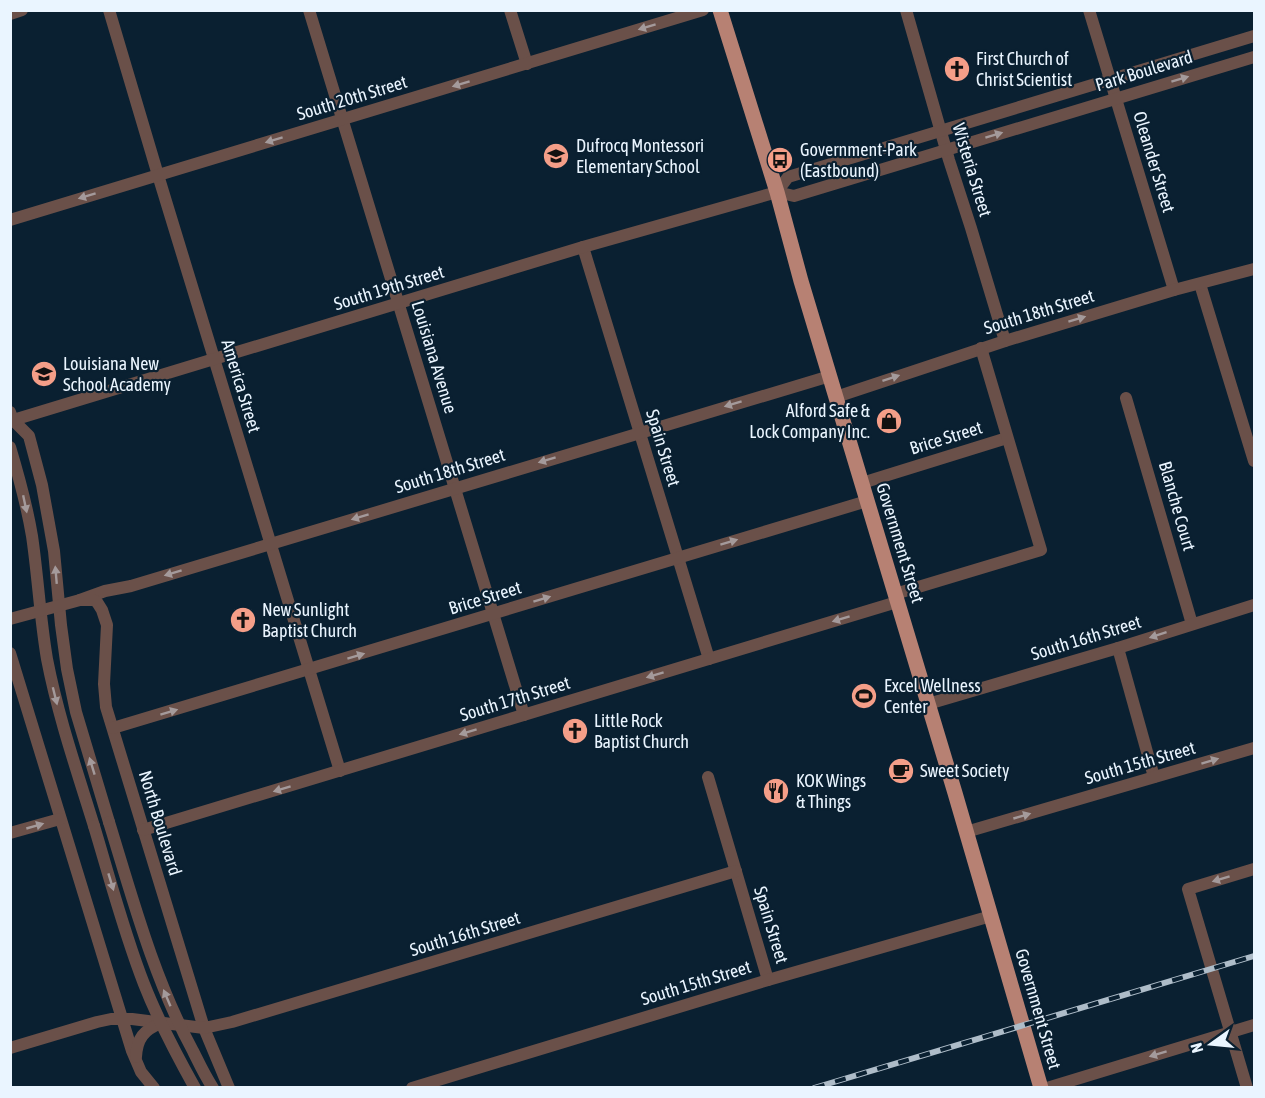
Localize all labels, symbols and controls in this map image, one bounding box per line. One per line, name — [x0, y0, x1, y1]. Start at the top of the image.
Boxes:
one-way arrow — [638, 23, 656, 32]
street label: Park Boulevard — [1093, 46, 1195, 95]
place label: First Church of Christ Scientist — [976, 48, 1072, 90]
church icon: First Church of Christ Scientist — [942, 54, 972, 84]
street label: South 20th Street — [294, 71, 409, 124]
one-way arrow — [1171, 74, 1189, 83]
one-way arrow — [452, 80, 470, 89]
street label: Oleander Street — [1129, 109, 1180, 215]
street label: Wisteria Street — [948, 121, 997, 219]
one-way arrow — [985, 130, 1003, 140]
place label: Dufrocq Montessori Elementary School — [576, 135, 704, 177]
one-way arrow — [265, 136, 283, 145]
place label: Government-Park (Eastbound) — [800, 139, 917, 181]
school or university icon: Dufrocq Montessori Elementary School — [541, 141, 571, 171]
bus stop icon: Government-Park (Eastbound) — [765, 145, 795, 175]
one-way arrow — [78, 192, 96, 201]
street label: South 19th Street — [331, 261, 446, 314]
street label: South 18th Street — [981, 285, 1096, 338]
street label: Louisiana Avenue — [407, 298, 462, 416]
one-way arrow — [1068, 314, 1086, 323]
street label: America Street — [217, 337, 266, 435]
place label: Louisiana New School Academy — [63, 353, 171, 395]
school or university icon: Louisiana New School Academy — [29, 359, 59, 389]
one-way arrow — [882, 373, 900, 383]
one-way arrow — [724, 400, 742, 409]
place label: Alford Safe & Lock Company Inc. — [749, 400, 871, 442]
shop icon: Alford Safe & Lock Company Inc. — [874, 406, 904, 436]
street label: Spain Street — [642, 407, 685, 489]
street label: Brice Street — [907, 417, 985, 458]
street label: South 18th Street — [392, 444, 507, 497]
one-way arrow — [538, 456, 556, 465]
street label: Blanche Court — [1155, 459, 1200, 553]
street label: Government Street — [872, 480, 929, 605]
one-way arrow — [21, 495, 30, 514]
one-way arrow — [351, 513, 369, 522]
one-way arrow — [720, 537, 738, 546]
one-way arrow — [51, 565, 61, 584]
one-way arrow — [164, 569, 182, 578]
street label: Brice Street — [446, 577, 524, 618]
one-way arrow — [533, 594, 551, 603]
place label: New Sunlight Baptist Church — [262, 599, 357, 641]
church icon: New Sunlight Baptist Church — [228, 605, 258, 635]
street label: South 16th Street — [1028, 611, 1143, 664]
one-way arrow — [832, 615, 850, 624]
one-way arrow — [1149, 630, 1167, 640]
one-way arrow — [347, 651, 365, 660]
one-way arrow — [646, 671, 664, 680]
street label: South 17th Street — [457, 672, 572, 725]
place label: Excel Wellness Center — [884, 675, 981, 717]
sports icon: Excel Wellness Center — [849, 681, 879, 711]
one-way arrow — [51, 687, 61, 706]
one-way arrow — [160, 707, 178, 716]
place label: Little Rock Baptist Church — [594, 710, 689, 752]
church icon: Little Rock Baptist Church — [560, 716, 590, 746]
one-way arrow — [459, 728, 477, 737]
street label: South 15th Street — [1082, 737, 1197, 788]
cafe icon: Sweet Society — [886, 756, 916, 786]
one-way arrow — [1201, 756, 1219, 765]
one-way arrow — [87, 757, 96, 775]
place label: Sweet Society — [920, 760, 1009, 781]
street label: North Boulevard — [135, 768, 186, 878]
place label: KOK Wings & Things — [796, 770, 866, 812]
restaurant icon: KOK Wings & Things — [761, 776, 791, 806]
one-way arrow — [273, 785, 291, 794]
one-way arrow — [1014, 811, 1032, 820]
one-way arrow — [26, 821, 44, 830]
one-way arrow — [107, 873, 116, 891]
one-way arrow — [1212, 875, 1230, 884]
street label: Spain Street — [750, 884, 793, 966]
street label: South 16th Street — [407, 907, 522, 960]
street label: Government Street — [1011, 946, 1066, 1071]
street label: South 15th Street — [638, 956, 753, 1009]
one-way arrow — [162, 989, 171, 1007]
north arrow — [1181, 1014, 1241, 1074]
text: N — [1187, 1041, 1206, 1055]
one-way arrow — [1149, 1050, 1167, 1059]

